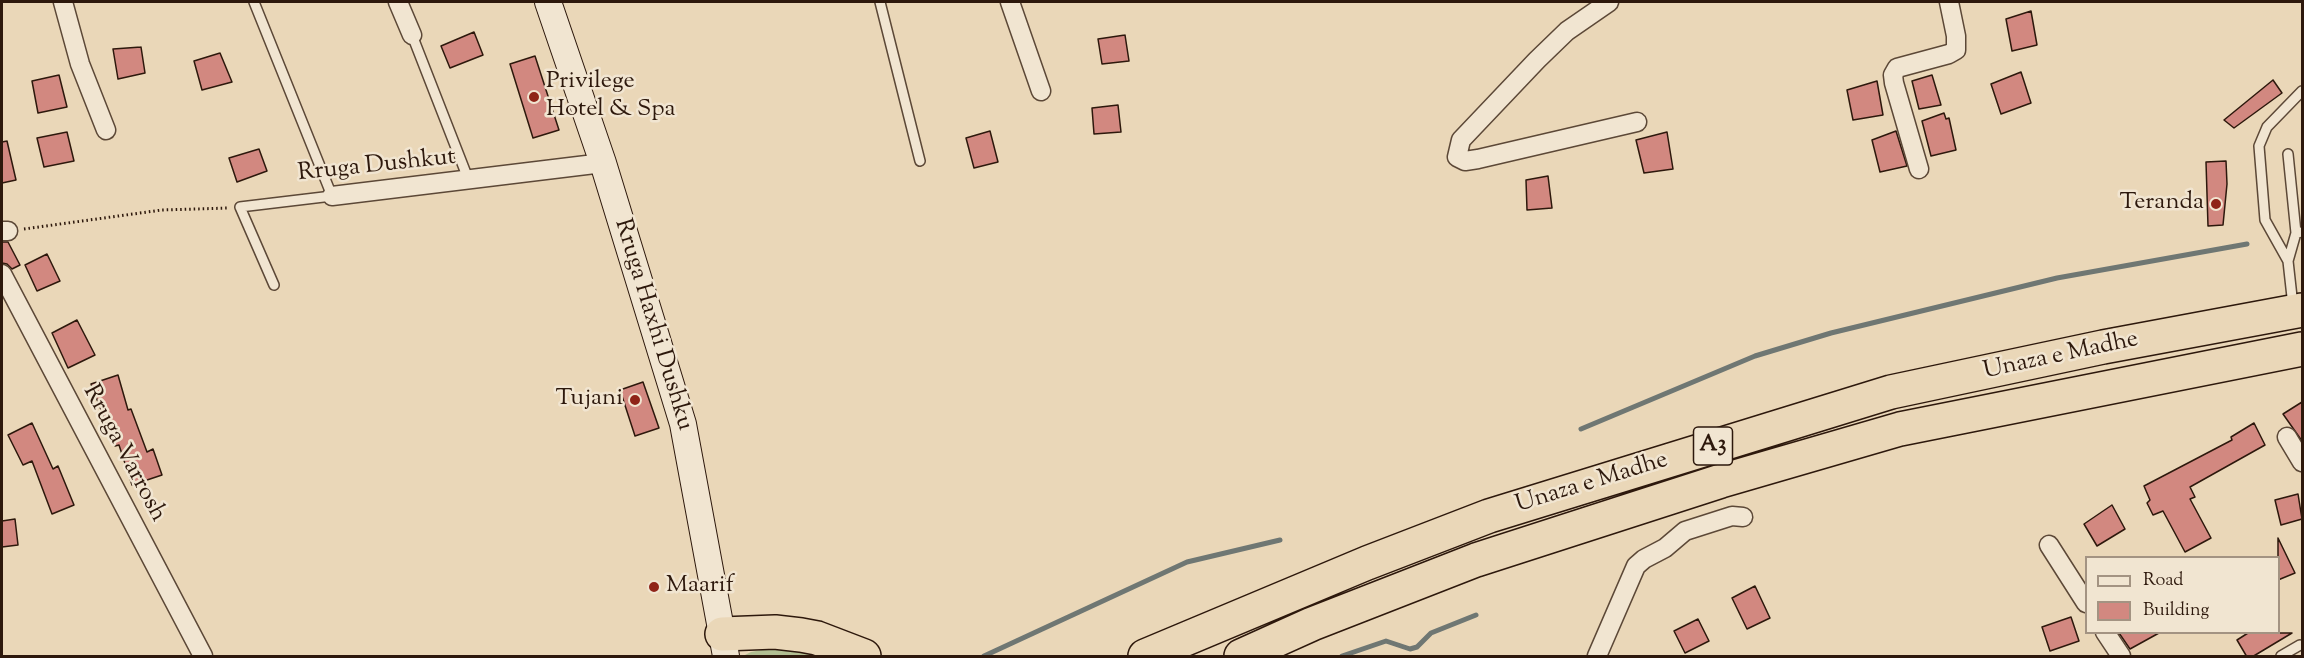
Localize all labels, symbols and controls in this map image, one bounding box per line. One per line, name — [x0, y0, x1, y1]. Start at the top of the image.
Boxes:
place label: Privilege Hotel & Spa — [546, 69, 676, 125]
marker: Privilege Hotel & Spa — [527, 90, 541, 104]
street label: Rruga Dushkut — [297, 144, 457, 190]
place label: Teranda — [2119, 190, 2204, 218]
marker: Teranda — [2209, 197, 2223, 211]
street label: Rruga Haxhi Dushku — [606, 216, 698, 434]
street label: Unaza e Madhe — [1981, 327, 2141, 387]
street label: Rruga Varrosh — [75, 381, 171, 527]
place label: Tujani — [556, 386, 623, 414]
marker: Tujani — [628, 393, 642, 407]
road number: A3 — [1694, 427, 1732, 465]
street label: Unaza e Madhe — [1512, 447, 1672, 521]
legend — [2085, 556, 2280, 634]
text: Road — [2143, 568, 2183, 594]
place label: Maarif — [666, 573, 734, 601]
marker: Maarif — [647, 580, 661, 594]
text: Building — [2143, 598, 2209, 624]

